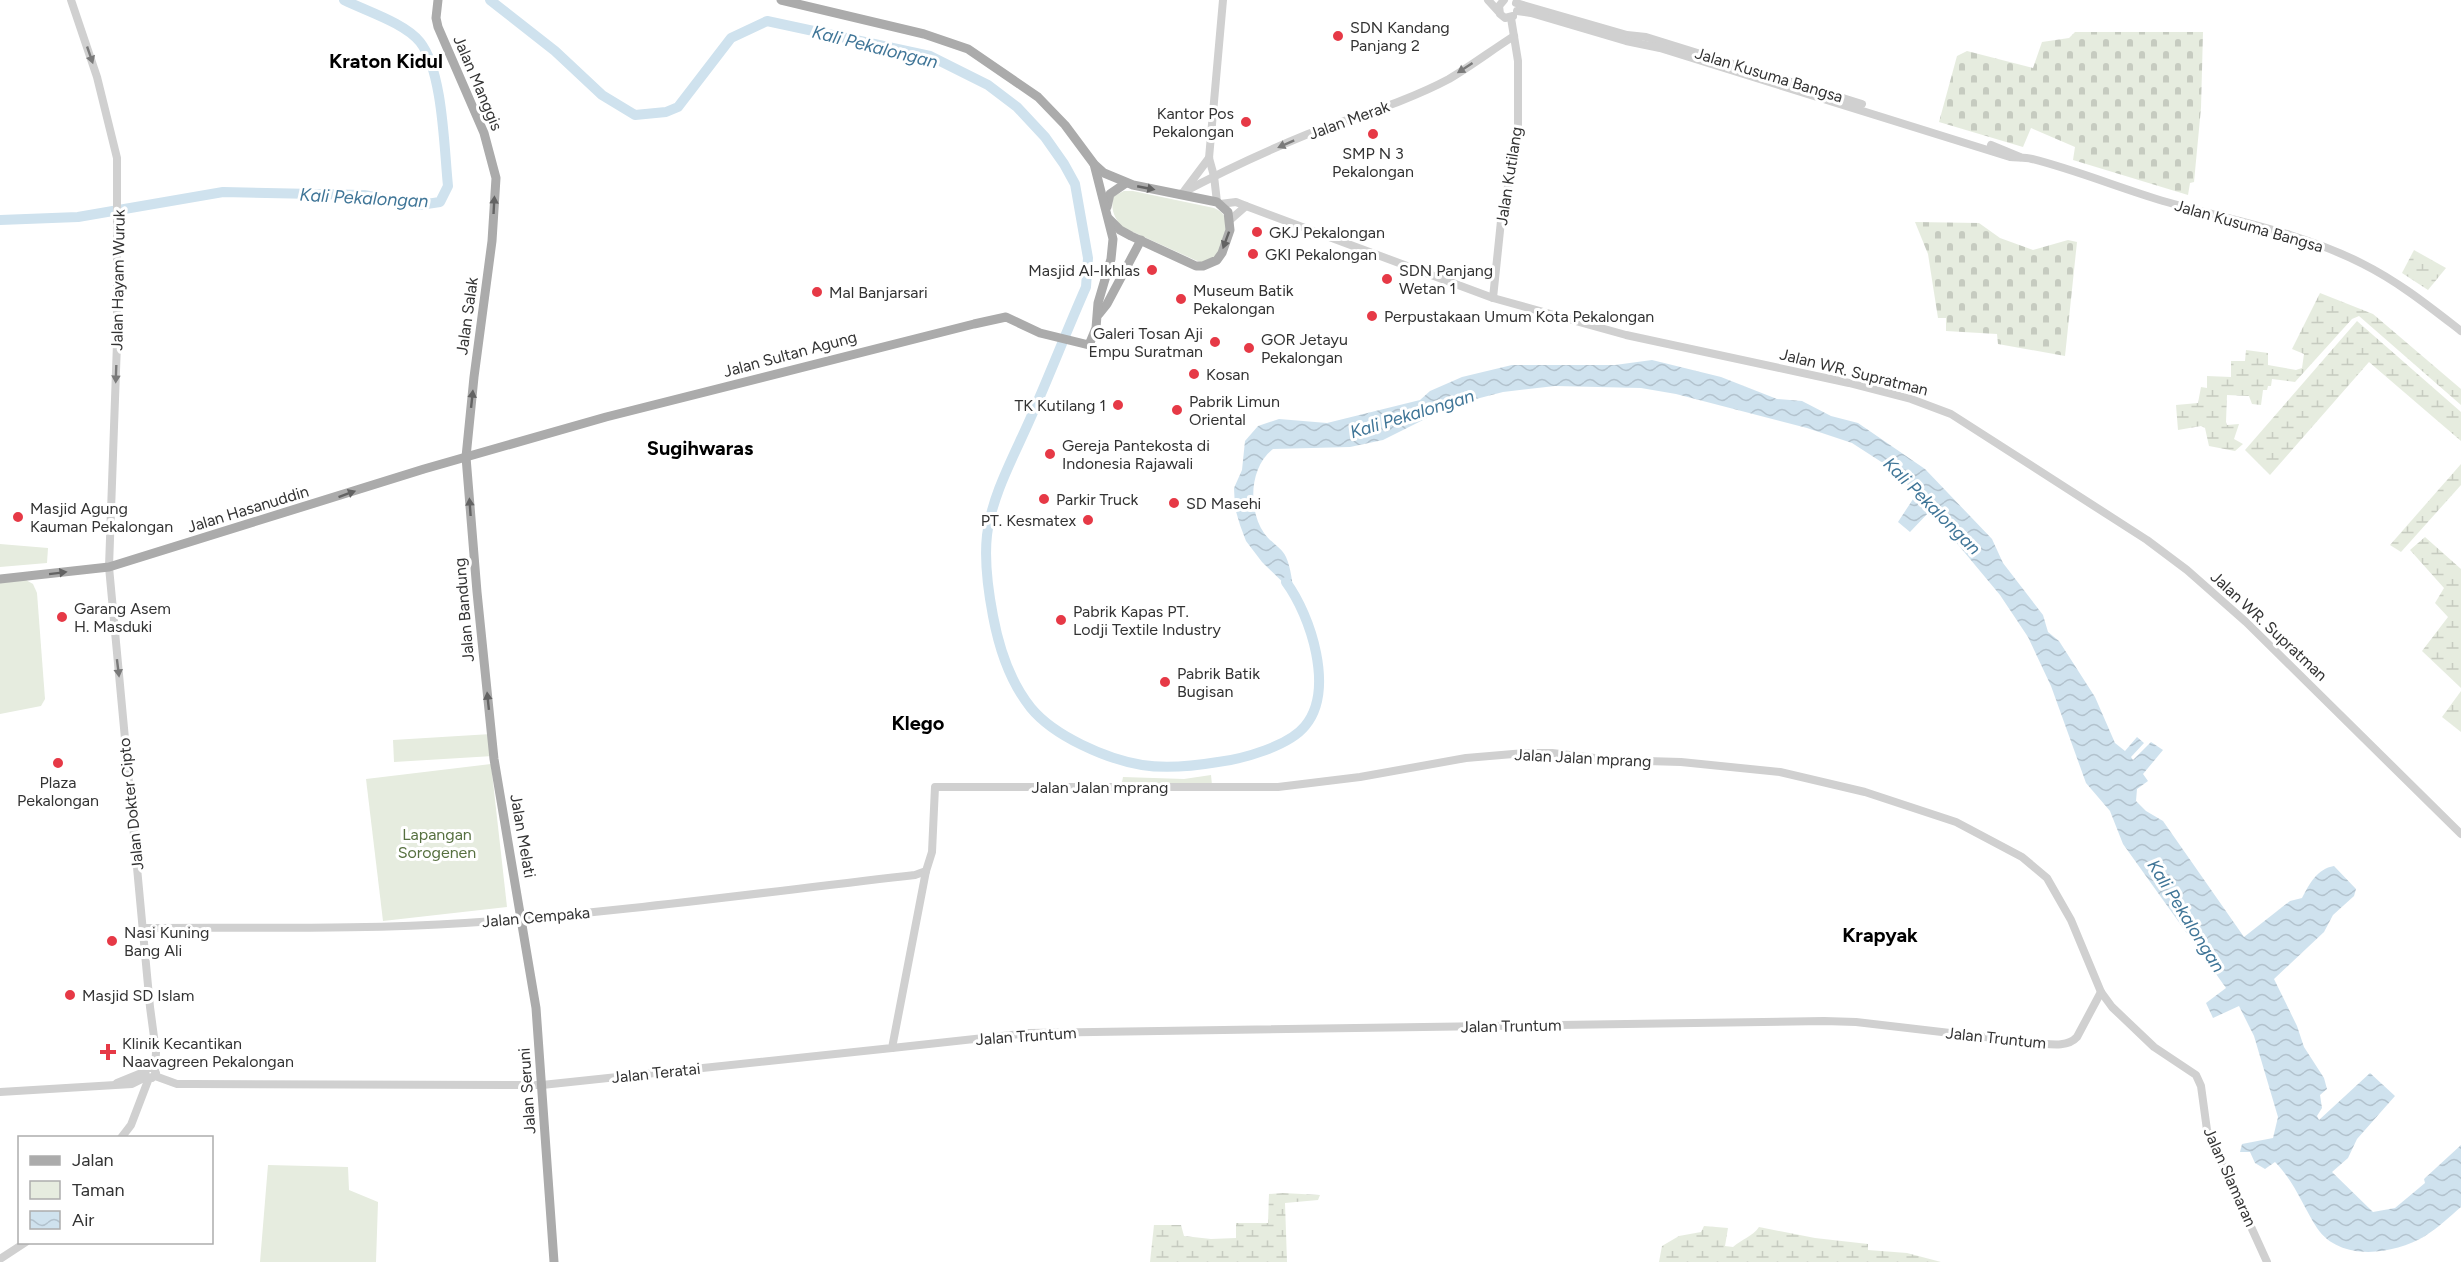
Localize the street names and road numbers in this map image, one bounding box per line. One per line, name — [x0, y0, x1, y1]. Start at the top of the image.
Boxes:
street label: Jalan Manggis — [449, 33, 507, 133]
street label: Jalan Kusuma Bangsa — [1693, 43, 1845, 107]
street label: Jalan Merak — [1306, 97, 1392, 143]
street label: Jalan Kutilang — [1492, 125, 1526, 227]
street label: Jalan Kusuma Bangsa — [2173, 196, 2325, 256]
street label: Jalan Hayam Wuruk — [107, 209, 129, 351]
street label: Jalan Salak — [452, 276, 482, 356]
street label: Jalan Sultan Agung — [721, 327, 859, 381]
street label: Jalan WR. Supratman — [1778, 344, 1930, 400]
street label: Jalan Hasanuddin — [185, 481, 311, 537]
street label: Jalan Bandung — [450, 557, 478, 663]
street label: Jalan WR. Supratman — [2207, 567, 2331, 685]
street label: Jalan Dokter Cipto — [115, 737, 147, 871]
street label: Jalan Jalan mprang — [1514, 745, 1652, 771]
street label: Jalan Jalan mprang — [1032, 778, 1168, 797]
street label: Jalan Melati — [506, 793, 540, 879]
street label: Jalan Cempaka — [481, 903, 591, 931]
street label: Jalan Truntum — [1460, 1016, 1562, 1036]
street label: Jalan Truntum — [975, 1023, 1077, 1049]
street label: Jalan Truntum — [1945, 1023, 2047, 1053]
street label: Jalan Seruni — [515, 1047, 539, 1135]
street label: Jalan Teratai — [611, 1059, 701, 1087]
street label: Jalan Slamaran — [2200, 1124, 2260, 1230]

